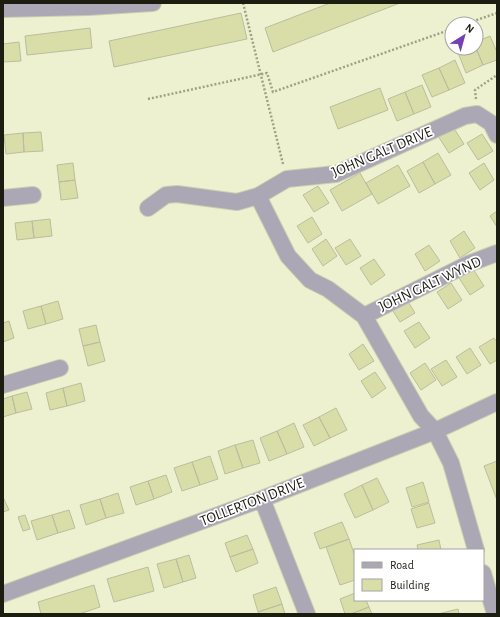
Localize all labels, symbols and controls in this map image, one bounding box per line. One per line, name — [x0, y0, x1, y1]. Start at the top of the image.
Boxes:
north arrow — [444, 16, 484, 56]
text: N — [463, 22, 476, 35]
street label: JOHN GALT DRIVE — [330, 124, 434, 180]
street label: JOHN GALT WYND — [376, 254, 484, 314]
street label: TOLLERTON DRIVE — [198, 475, 306, 529]
legend — [354, 549, 484, 601]
text: Road — [390, 559, 414, 571]
text: Building — [390, 579, 430, 591]

